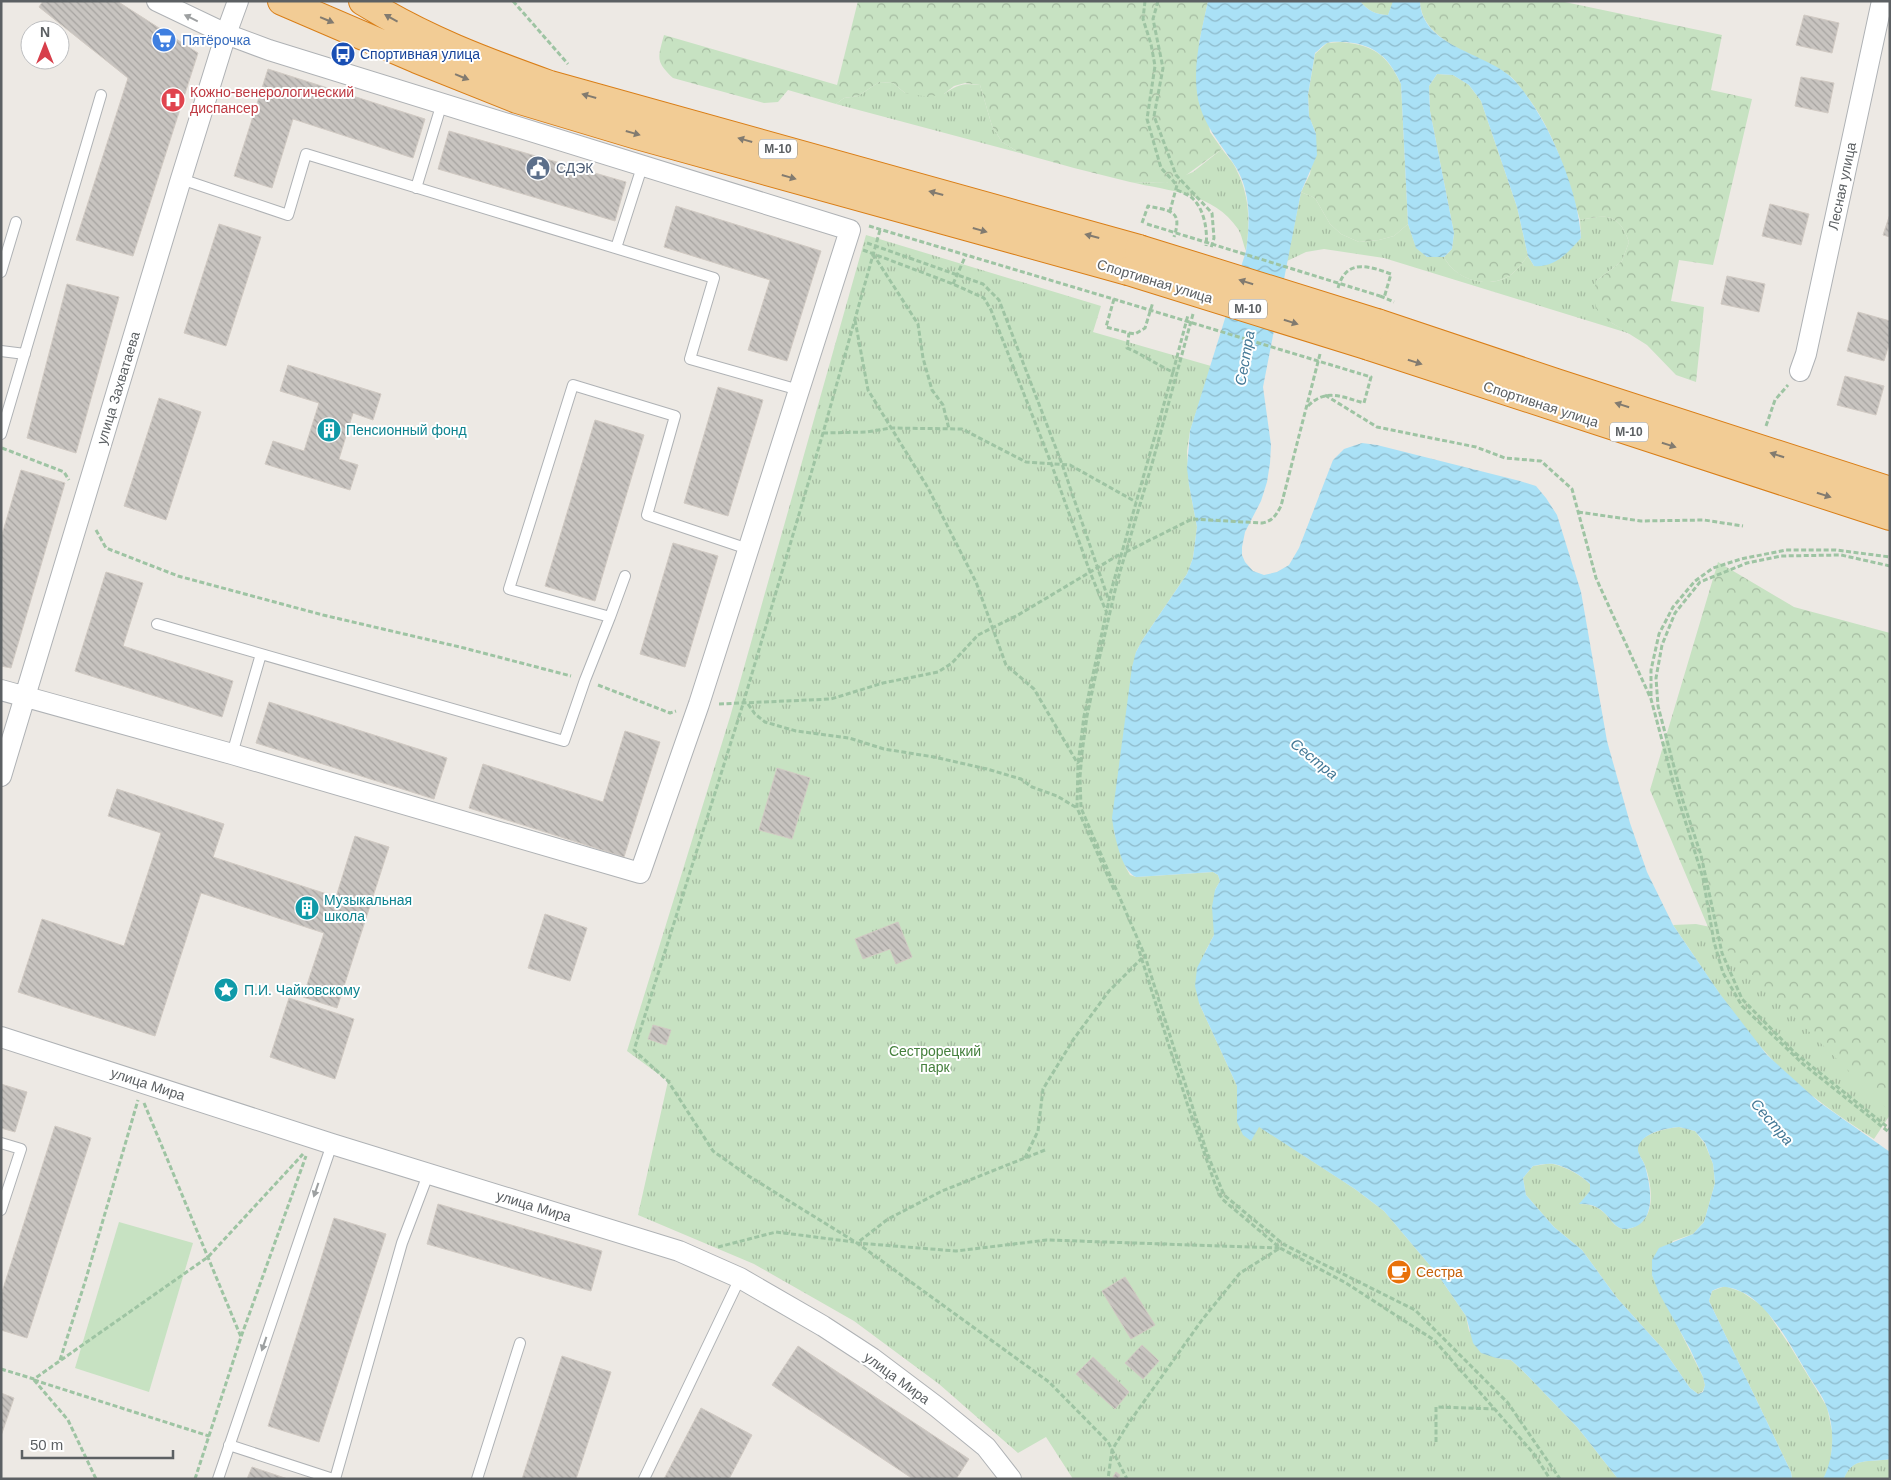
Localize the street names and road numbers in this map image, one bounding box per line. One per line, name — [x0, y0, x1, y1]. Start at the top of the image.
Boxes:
road number: М-10 — [759, 140, 797, 158]
street label: Лесная улица — [1825, 140, 1859, 231]
street label: Спортивная улица — [1095, 256, 1215, 306]
road number: М-10 — [1229, 300, 1267, 318]
street label: улица Захватаева — [93, 329, 143, 446]
street label: Спортивная улица — [1481, 378, 1601, 430]
road number: М-10 — [1610, 422, 1648, 442]
street label: улица Мира — [109, 1064, 187, 1104]
street label: улица Мира — [495, 1187, 574, 1225]
street label: улица Мира — [861, 1349, 933, 1407]

